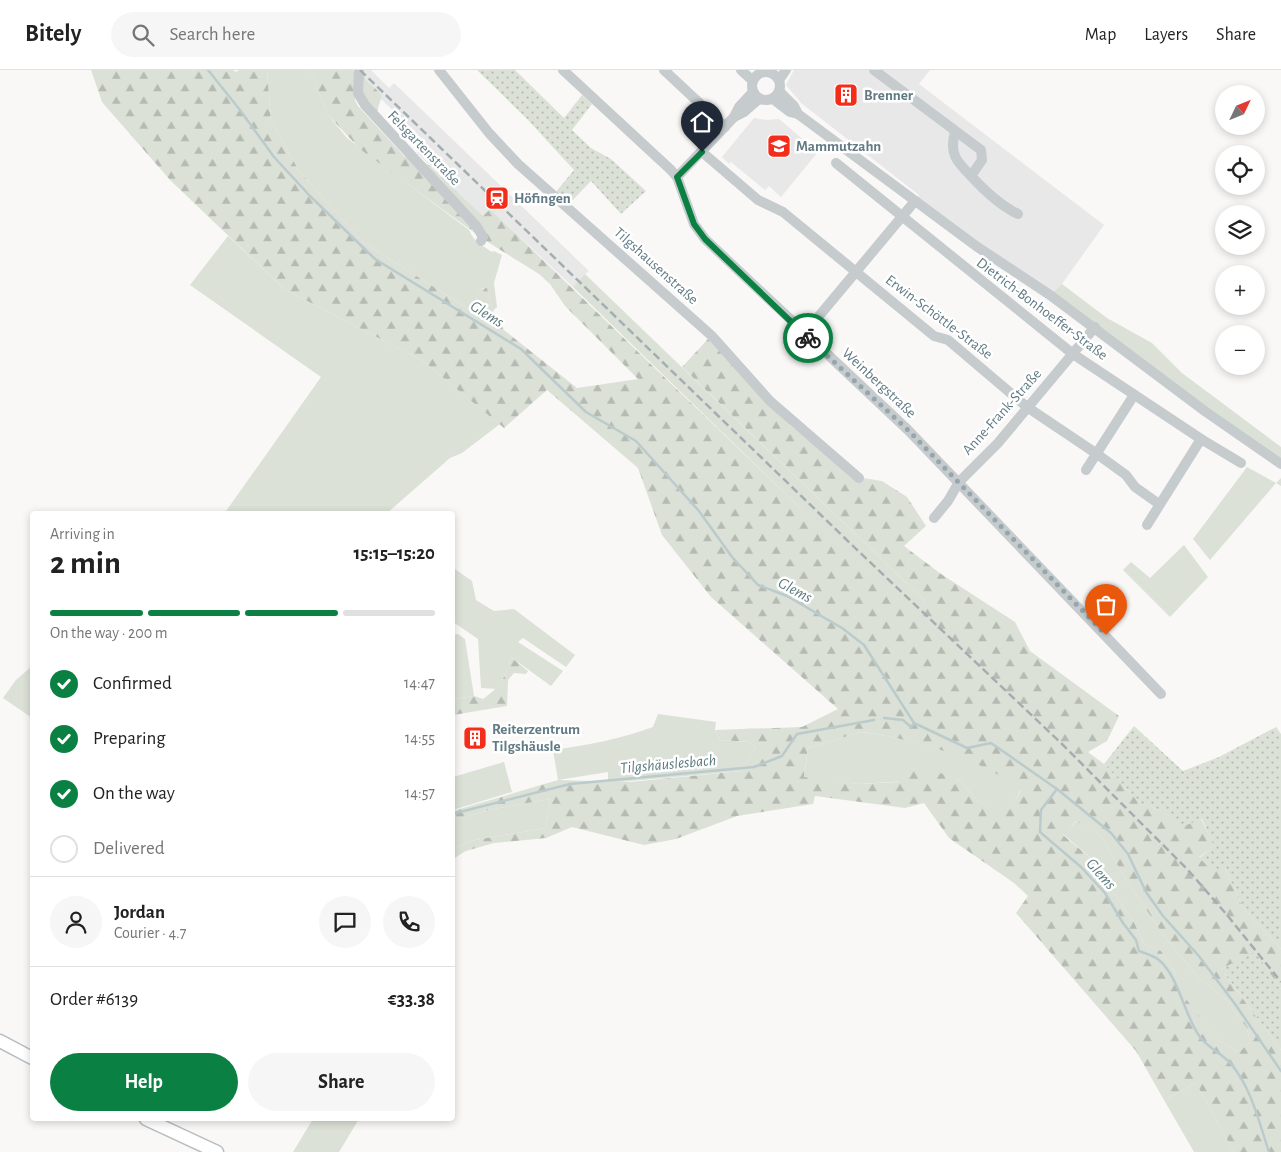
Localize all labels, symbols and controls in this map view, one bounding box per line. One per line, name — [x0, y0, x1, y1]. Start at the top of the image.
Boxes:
search box — [111, 12, 461, 57]
icon: search — [129, 21, 157, 49]
text: Bitely — [25, 22, 81, 46]
text: Search here — [169, 25, 255, 44]
text: Map — [1085, 26, 1116, 44]
text: Layers — [1144, 26, 1188, 44]
text: Share — [1216, 26, 1256, 44]
building icon: Brenner — [833, 82, 859, 108]
north arrow — [1215, 85, 1265, 135]
map controls — [1215, 85, 1265, 375]
place label: Brenner — [864, 88, 914, 103]
pin — [681, 101, 723, 152]
street label: Felsgartenstraße — [385, 108, 463, 188]
icon: home — [688, 108, 716, 136]
school or university icon: Mammutzahn — [766, 133, 792, 159]
place label: Mammutzahn — [796, 139, 881, 154]
button: locate — [1215, 145, 1265, 195]
station icon: Höfingen — [484, 185, 510, 211]
place label: Höfingen — [514, 191, 571, 206]
button: layers — [1215, 205, 1265, 255]
street label: Tilgshausenstraße — [611, 225, 701, 308]
street label: Dietrich-Bonhoeffer-Straße — [974, 255, 1110, 363]
button: + — [1215, 265, 1265, 315]
street label: Erwin-Schöttle-Straße — [883, 272, 995, 362]
water label: Glems — [468, 298, 506, 330]
courier — [783, 313, 833, 363]
icon: bike — [794, 324, 822, 352]
button: − — [1215, 325, 1265, 375]
street label: Weinbergstraße — [839, 345, 919, 421]
street label: Anne-Frank-Straße — [960, 366, 1044, 458]
text: Arriving in — [50, 526, 115, 542]
text: 15:15–15:20 — [354, 544, 435, 563]
text: 2 min — [50, 547, 121, 579]
water label: Glems — [776, 575, 814, 605]
pin — [1085, 584, 1127, 635]
icon: bag — [1092, 591, 1120, 619]
text: On the way · 200 m — [50, 625, 168, 641]
icon: check — [50, 670, 78, 698]
text: Confirmed — [93, 674, 172, 693]
text: 14:47 — [404, 675, 435, 691]
place label: Reiterzentrum Tilgshäusle — [492, 722, 580, 754]
icon: check — [50, 725, 78, 753]
building icon: Reiterzentrum Tilgshäusle — [462, 725, 488, 751]
text: Preparing — [93, 729, 166, 748]
text: 14:55 — [405, 730, 435, 746]
water label: Tilgshäuslesbach — [619, 752, 717, 776]
icon: check — [50, 780, 78, 808]
text: On the way — [93, 784, 175, 803]
text: 14:57 — [405, 785, 435, 801]
text: Delivered — [93, 839, 165, 858]
water label: Glems — [1083, 855, 1119, 893]
button: person — [50, 896, 102, 948]
button: chat — [319, 896, 371, 948]
button: phone — [383, 896, 435, 948]
text: Jordan — [114, 903, 165, 922]
text: Courier · 4.7 — [114, 925, 186, 941]
text: Order #6139 — [50, 990, 138, 1009]
text: €33.38 — [388, 990, 435, 1009]
button: Help — [50, 1053, 238, 1111]
button: Share — [248, 1053, 435, 1111]

